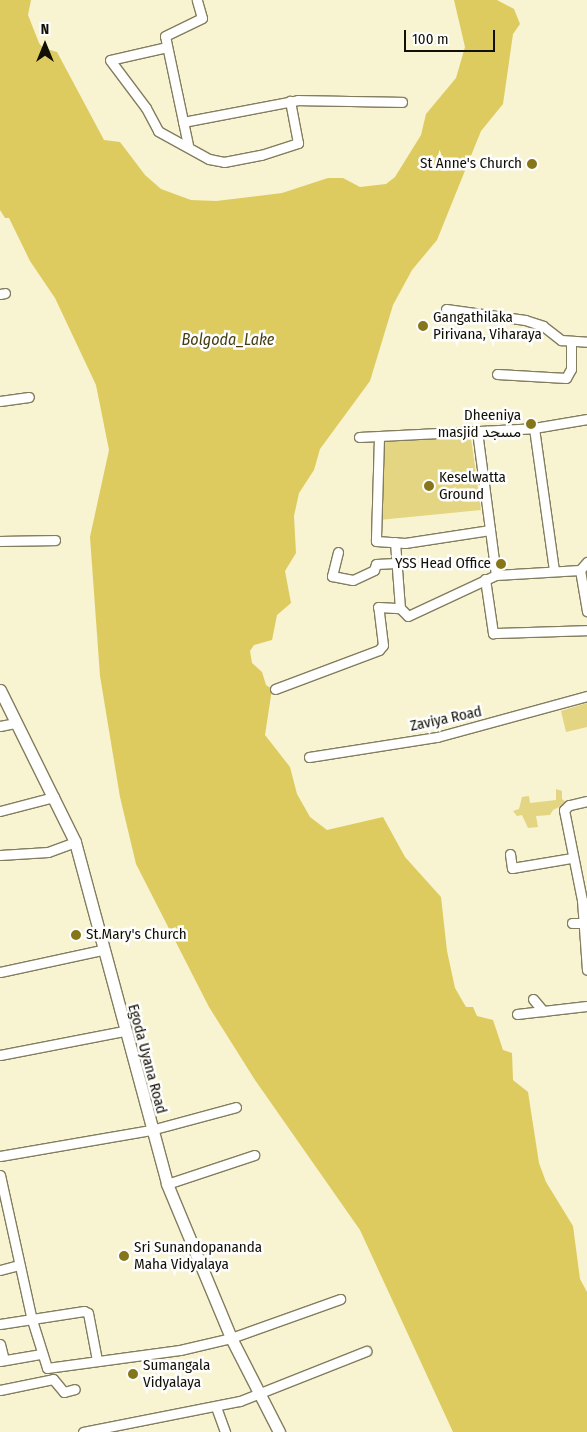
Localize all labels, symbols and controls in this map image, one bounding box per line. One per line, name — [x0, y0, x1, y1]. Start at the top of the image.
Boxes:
north arrow — [20, 20, 70, 70]
scale bar — [407, 20, 498, 52]
text: N — [41, 21, 49, 38]
text: 100 m — [412, 30, 449, 48]
place label: St Anne's Church — [420, 155, 522, 173]
marker: St Anne's Church — [526, 158, 538, 170]
place label: Gangathilaka Pirivana, Viharaya — [433, 308, 542, 343]
marker: Gangathilaka Pirivana, Viharaya — [417, 320, 429, 332]
water label: Bolgoda_Lake — [182, 330, 274, 350]
place label: Dheeniya masjid مسجد — [438, 406, 521, 441]
marker: Dheeniya masjid مسجد — [525, 418, 537, 430]
place label: Keselwatta Ground — [439, 468, 506, 503]
marker: Keselwatta Ground — [423, 480, 435, 492]
place label: YSS Head Office — [395, 555, 491, 573]
marker: YSS Head Office — [495, 558, 507, 570]
street label: Zaviya Road — [408, 703, 484, 735]
place label: St.Mary's Church — [86, 926, 187, 944]
marker: St.Mary's Church — [70, 929, 82, 941]
street label: Egoda Uyana Road — [124, 1002, 170, 1116]
place label: Sri Sunandopananda Maha Vidyalaya — [134, 1238, 262, 1273]
marker: Sri Sunandopananda Maha Vidyalaya — [118, 1250, 130, 1262]
place label: Sumangala Vidyalaya — [143, 1356, 210, 1391]
marker: Sumangala Vidyalaya — [127, 1368, 139, 1380]

